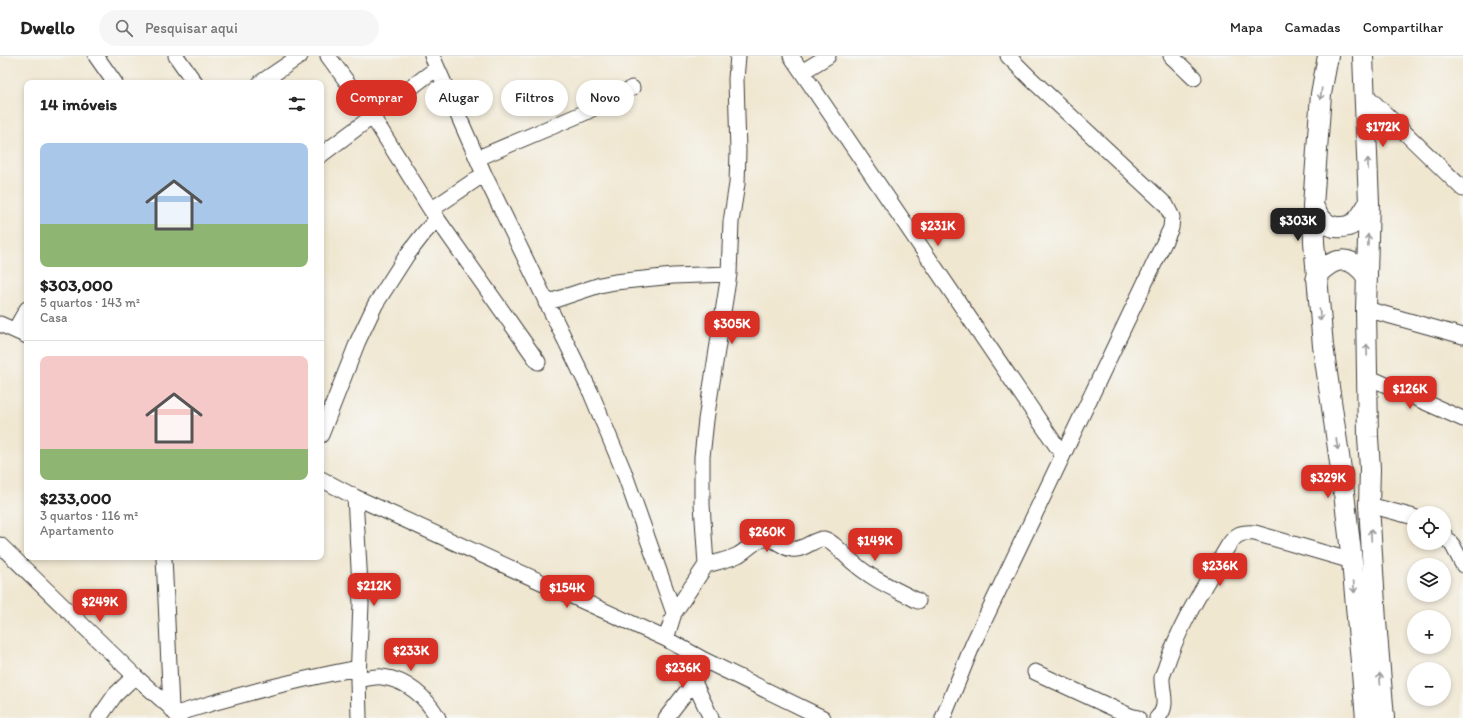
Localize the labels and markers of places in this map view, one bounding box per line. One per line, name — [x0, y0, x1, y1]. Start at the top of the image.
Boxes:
pin: $172K — [1355, 114, 1411, 148]
pin: $303K — [1270, 208, 1326, 242]
pin: $231K — [910, 213, 966, 247]
pin: $305K — [704, 311, 760, 345]
pin: $126K — [1382, 376, 1438, 410]
pin: $329K — [1300, 465, 1356, 499]
pin: $260K — [739, 519, 795, 553]
pin: $149K — [847, 528, 903, 562]
pin: $236K — [1192, 553, 1248, 587]
pin: $212K — [346, 573, 402, 607]
pin: $154K — [539, 575, 595, 609]
pin: $249K — [72, 589, 128, 623]
pin: $233K — [383, 638, 439, 672]
pin: $236K — [655, 655, 711, 689]

